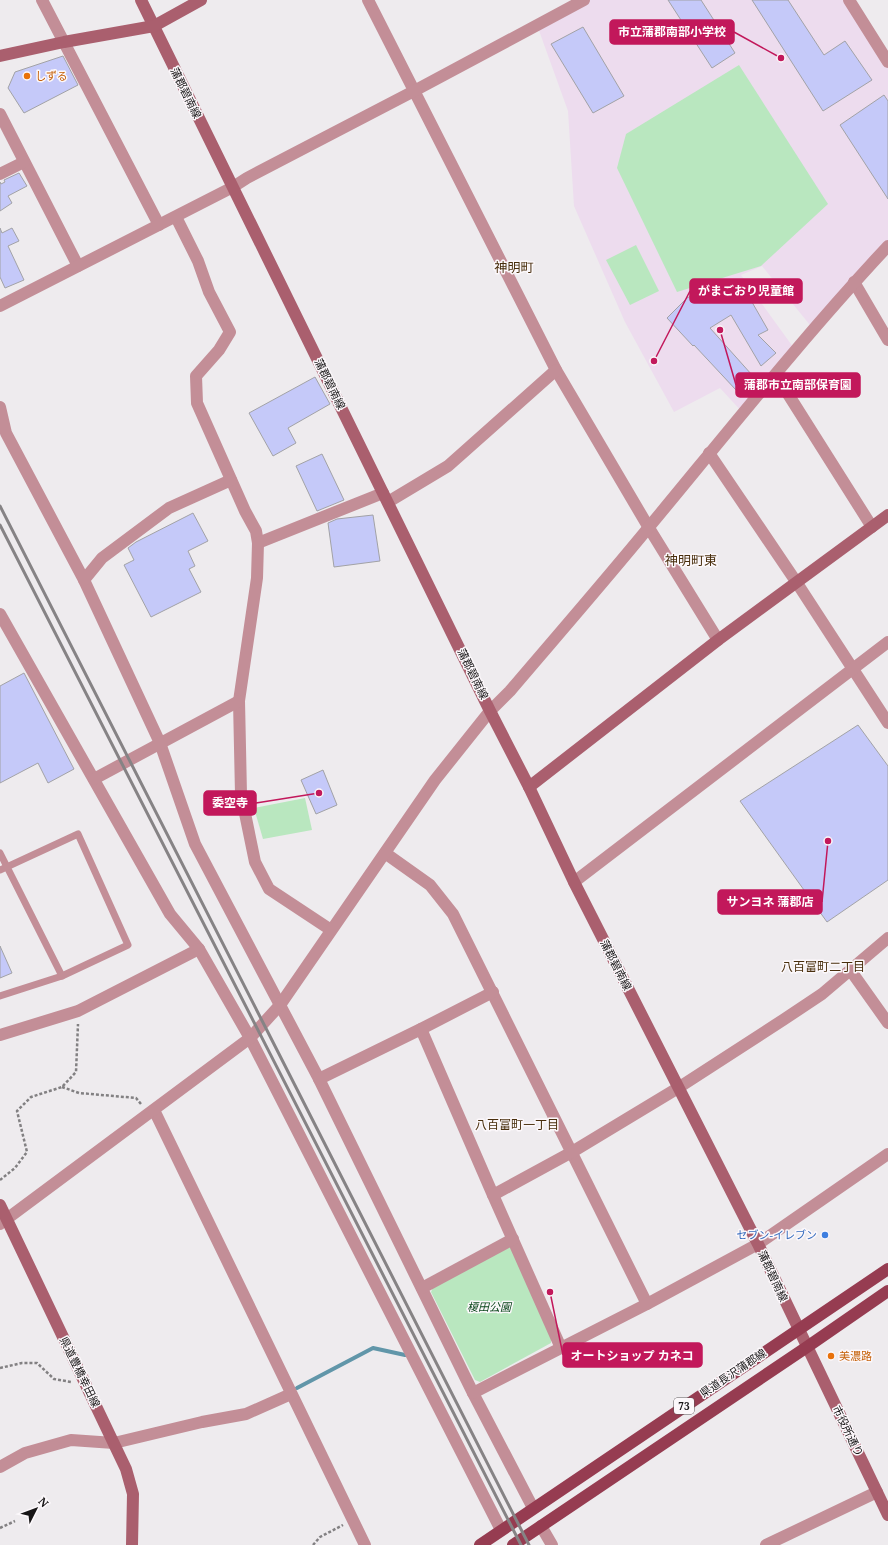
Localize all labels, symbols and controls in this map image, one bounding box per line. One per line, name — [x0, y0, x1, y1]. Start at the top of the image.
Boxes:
callout: 市立蒲郡南部小学校 — [610, 20, 734, 44]
text: 市立蒲郡南部小学校 — [618, 23, 726, 40]
street label: 蒲郡碧南線 — [168, 65, 205, 121]
place label: しずる — [35, 68, 68, 83]
marker: しずる — [22, 71, 32, 81]
district label: 神明町 — [494, 258, 534, 276]
callout: がまごおり児童館 — [690, 279, 802, 303]
text: がまごおり児童館 — [698, 282, 794, 299]
street label: 蒲郡碧南線 — [312, 356, 349, 412]
callout: 蒲郡市立南部保育園 — [736, 373, 860, 397]
text: 蒲郡市立南部保育園 — [744, 376, 852, 393]
district label: 神明町東 — [665, 551, 717, 569]
street label: 蒲郡碧南線 — [455, 646, 492, 702]
callout: 委空寺 — [204, 791, 256, 815]
text: 委空寺 — [212, 794, 248, 811]
callout: サンヨネ 蒲郡店 — [718, 890, 822, 914]
text: サンヨネ 蒲郡店 — [726, 893, 814, 910]
street label: 蒲郡碧南線 — [597, 937, 636, 993]
district label: 八百富町二丁目 — [781, 958, 865, 975]
district label: 八百富町一丁目 — [475, 1116, 559, 1133]
place label: セブン-イレブン — [737, 1227, 817, 1242]
marker: セブン-イレブン — [820, 1230, 830, 1240]
street label: 蒲郡碧南線 — [755, 1248, 792, 1304]
park label: 榎田公園 — [467, 1299, 513, 1314]
street label: 県道豊橋幸田線 — [57, 1334, 104, 1410]
callout: オートショップ カネコ — [563, 1343, 702, 1367]
street label: 県道長沢蒲郡線 — [697, 1345, 769, 1400]
text: オートショップ カネコ — [571, 1347, 693, 1364]
place label: 美濃路 — [839, 1348, 872, 1363]
marker: 美濃路 — [826, 1351, 836, 1361]
road number: 73 — [674, 1398, 694, 1414]
street label: 市役所通り — [830, 1403, 867, 1459]
north arrow — [16, 1489, 56, 1529]
text: N — [35, 1494, 52, 1510]

